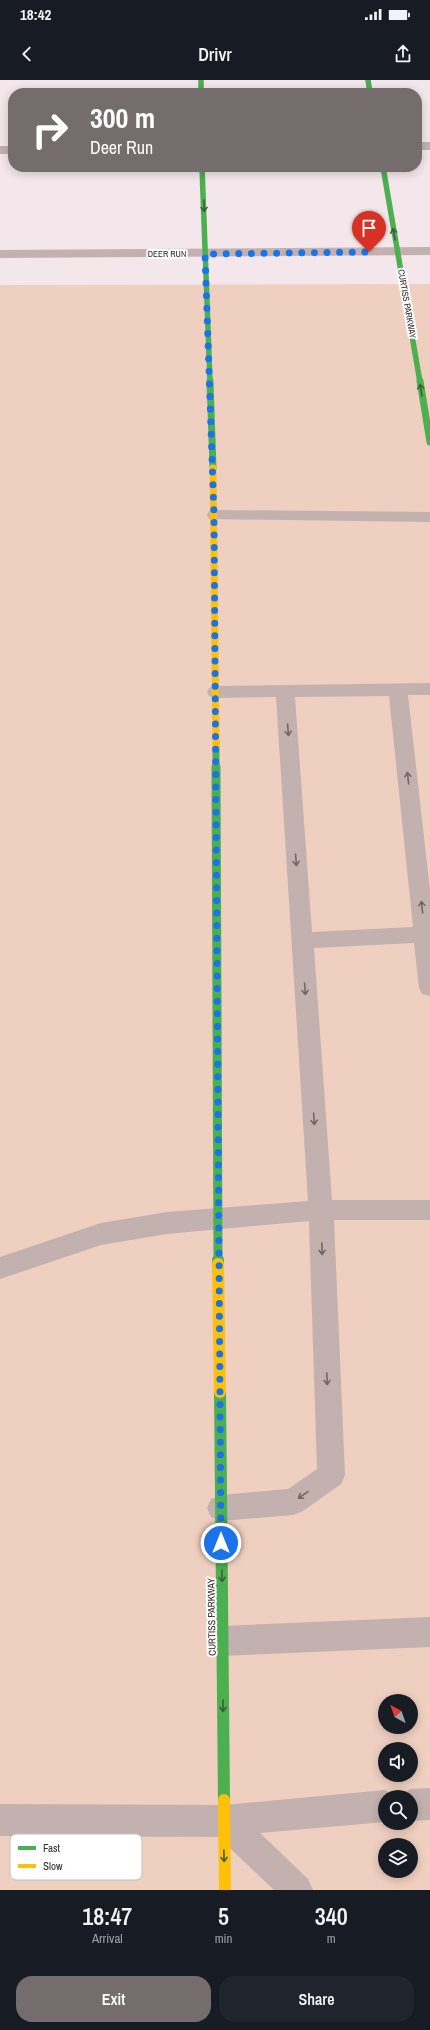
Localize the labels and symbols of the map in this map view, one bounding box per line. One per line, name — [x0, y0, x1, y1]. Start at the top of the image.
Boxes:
one-way arrow — [200, 199, 207, 212]
pin — [352, 211, 386, 252]
one-way arrow — [390, 228, 398, 241]
street label: DEER RUN — [148, 248, 186, 260]
street label: CURTISS PARKWAY — [395, 269, 419, 340]
one-way arrow — [417, 383, 425, 396]
one-way arrow — [284, 723, 291, 736]
one-way arrow — [404, 772, 411, 785]
one-way arrow — [293, 853, 300, 866]
one-way arrow — [418, 901, 425, 914]
one-way arrow — [302, 982, 309, 995]
one-way arrow — [311, 1112, 318, 1125]
one-way arrow — [319, 1242, 326, 1255]
one-way arrow — [324, 1372, 331, 1385]
one-way arrow — [298, 1491, 309, 1499]
position arrow — [200, 1522, 242, 1564]
one-way arrow — [218, 1569, 226, 1582]
street label: CURTISS PARKWAY — [204, 1578, 219, 1656]
north arrow — [378, 1694, 418, 1734]
one-way arrow — [219, 1699, 227, 1712]
legend — [10, 1834, 142, 1880]
text: Fast — [43, 1841, 61, 1855]
one-way arrow — [221, 1849, 228, 1862]
text: Slow — [43, 1859, 63, 1873]

